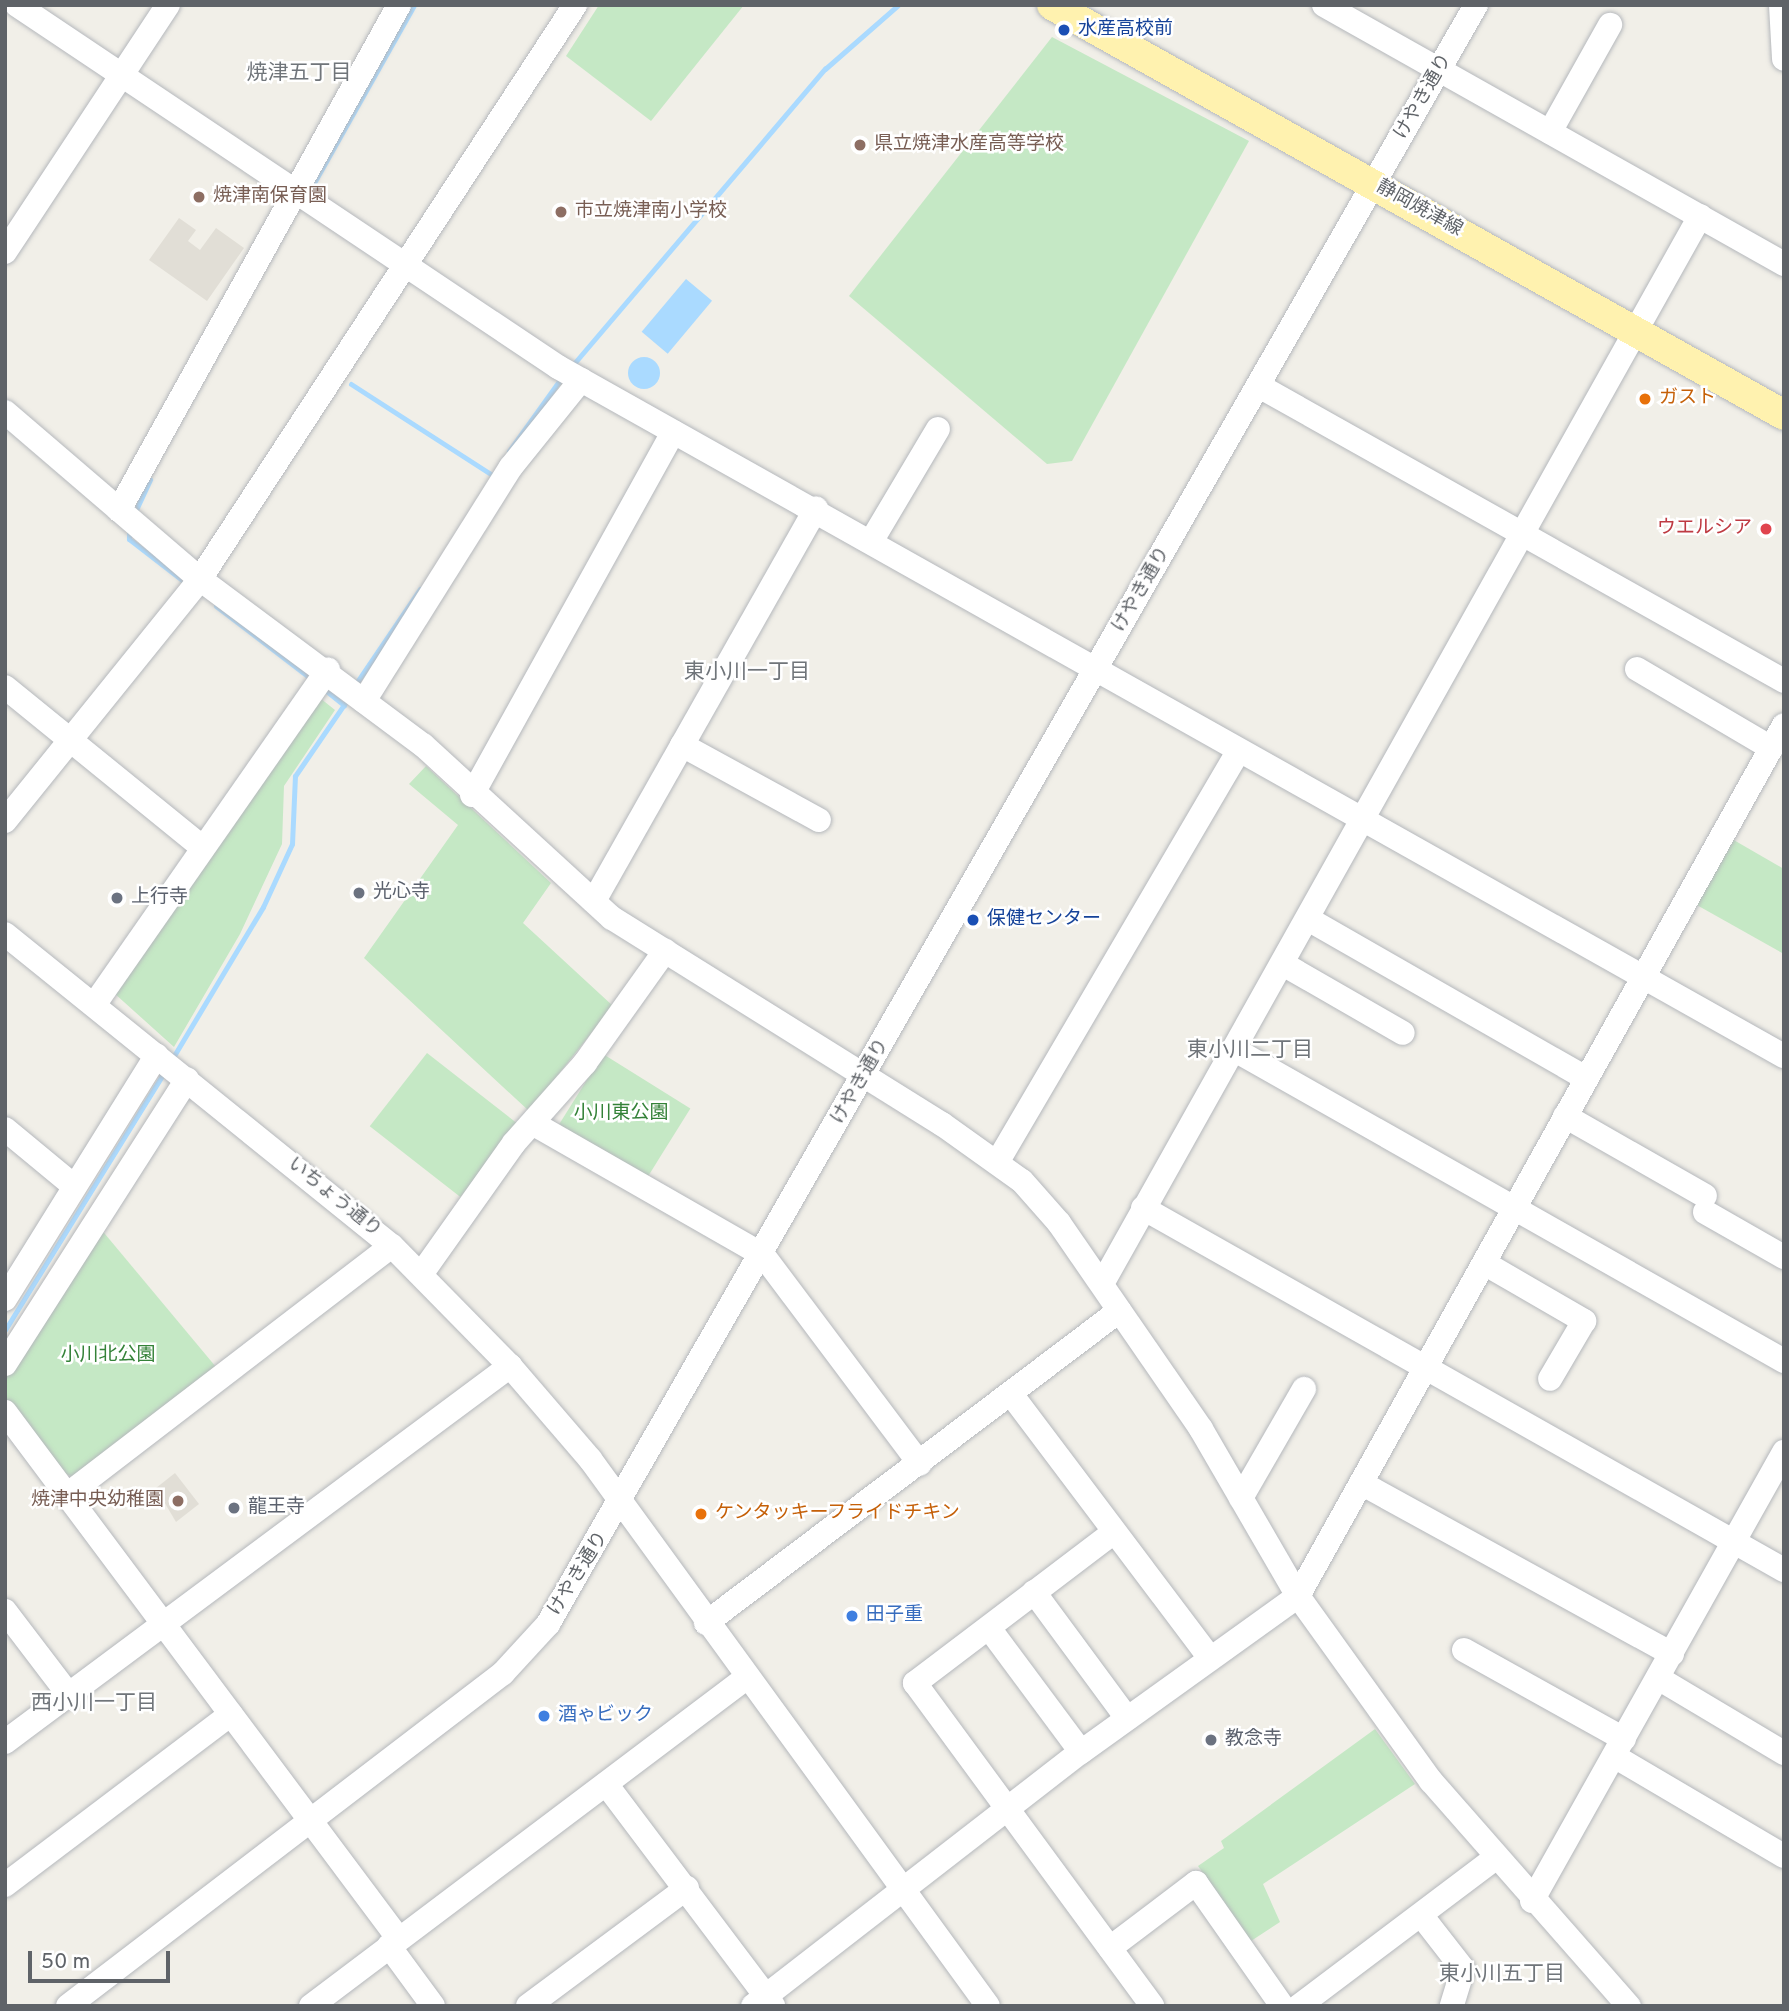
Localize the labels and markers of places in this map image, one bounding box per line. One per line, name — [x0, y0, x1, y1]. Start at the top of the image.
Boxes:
place label: 水産高校前 — [1078, 19, 1173, 41]
marker: 水産高校前 — [1056, 22, 1072, 38]
place label: 県立焼津水産高等学校 — [874, 134, 1064, 156]
marker: 県立焼津水産高等学校 — [852, 137, 868, 153]
place label: 焼津南保育園 — [213, 186, 327, 208]
marker: 焼津南保育園 — [191, 189, 207, 205]
place label: 市立焼津南小学校 — [575, 201, 727, 223]
marker: 市立焼津南小学校 — [553, 204, 569, 220]
place label: ガスト — [1659, 388, 1716, 410]
marker: ガスト — [1637, 391, 1653, 407]
place label: ウエルシア — [1657, 518, 1752, 540]
marker: ウエルシア — [1758, 521, 1774, 537]
place label: 光心寺 — [373, 882, 430, 904]
marker: 光心寺 — [351, 885, 367, 901]
place label: 上行寺 — [131, 887, 188, 909]
marker: 上行寺 — [109, 890, 125, 906]
place label: 保健センター — [987, 909, 1101, 931]
marker: 保健センター — [965, 912, 981, 928]
place label: 焼津中央幼稚園 — [31, 1490, 164, 1512]
marker: 焼津中央幼稚園 — [170, 1493, 186, 1509]
place label: 龍王寺 — [248, 1497, 305, 1519]
marker: 龍王寺 — [226, 1500, 242, 1516]
place label: ケンタッキーフライドチキン — [715, 1503, 962, 1525]
marker: ケンタッキーフライドチキン — [693, 1506, 709, 1522]
place label: 田子重 — [866, 1605, 923, 1627]
marker: 田子重 — [844, 1608, 860, 1624]
place label: 酒ゃビック — [558, 1705, 653, 1727]
marker: 酒ゃビック — [536, 1708, 552, 1724]
place label: 教念寺 — [1225, 1729, 1282, 1751]
marker: 教念寺 — [1203, 1732, 1219, 1748]

